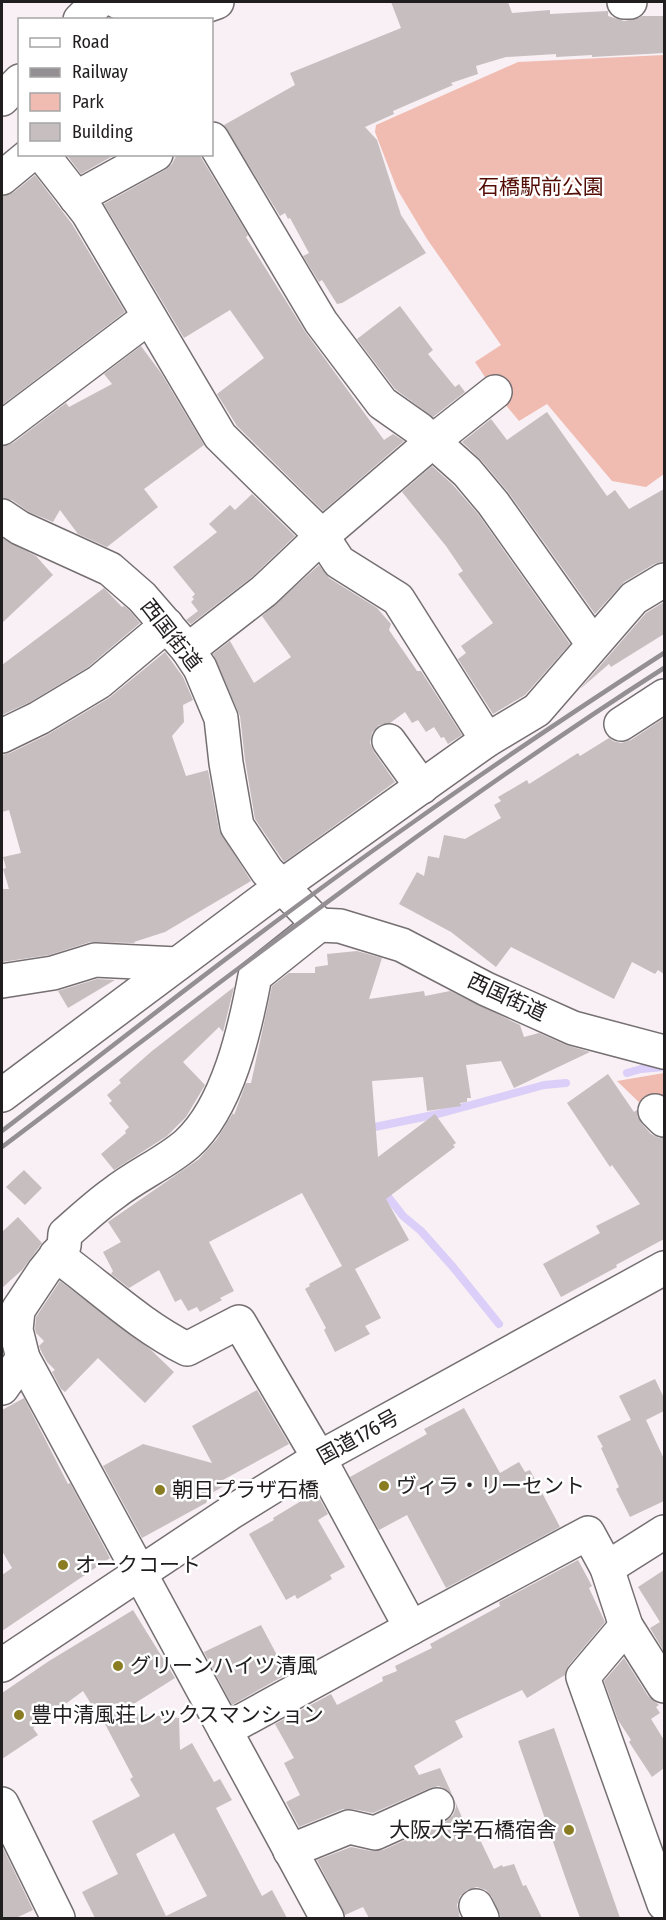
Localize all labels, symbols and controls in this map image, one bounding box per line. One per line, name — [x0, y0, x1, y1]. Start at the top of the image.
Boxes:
legend — [18, 18, 213, 156]
text: Road — [72, 31, 109, 53]
text: Railway — [72, 61, 128, 83]
text: Park — [72, 91, 105, 113]
text: Building — [72, 121, 133, 143]
park label: 石橋駅前公園 — [478, 174, 604, 200]
street label: 西国街道 — [135, 594, 207, 676]
street label: 西国街道 — [463, 967, 551, 1027]
street label: 国道176号 — [312, 1404, 404, 1470]
place label: ヴィラ・リーセント — [396, 1473, 585, 1499]
place label: 朝日プラザ石橋 — [172, 1477, 319, 1503]
marker: ヴィラ・リーセント — [377, 1479, 391, 1493]
marker: 朝日プラザ石橋 — [153, 1483, 167, 1497]
place label: オークコート — [75, 1552, 201, 1578]
marker: オークコート — [56, 1558, 70, 1572]
place label: グリーンハイツ清風 — [130, 1653, 318, 1679]
marker: グリーンハイツ清風 — [111, 1659, 125, 1673]
place label: 豊中清風荘レックスマンション — [31, 1702, 324, 1728]
marker: 豊中清風荘レックスマンション — [12, 1708, 26, 1722]
place label: 大阪大学石橋宿舎 — [389, 1817, 557, 1843]
marker: 大阪大学石橋宿舎 — [562, 1823, 576, 1837]

